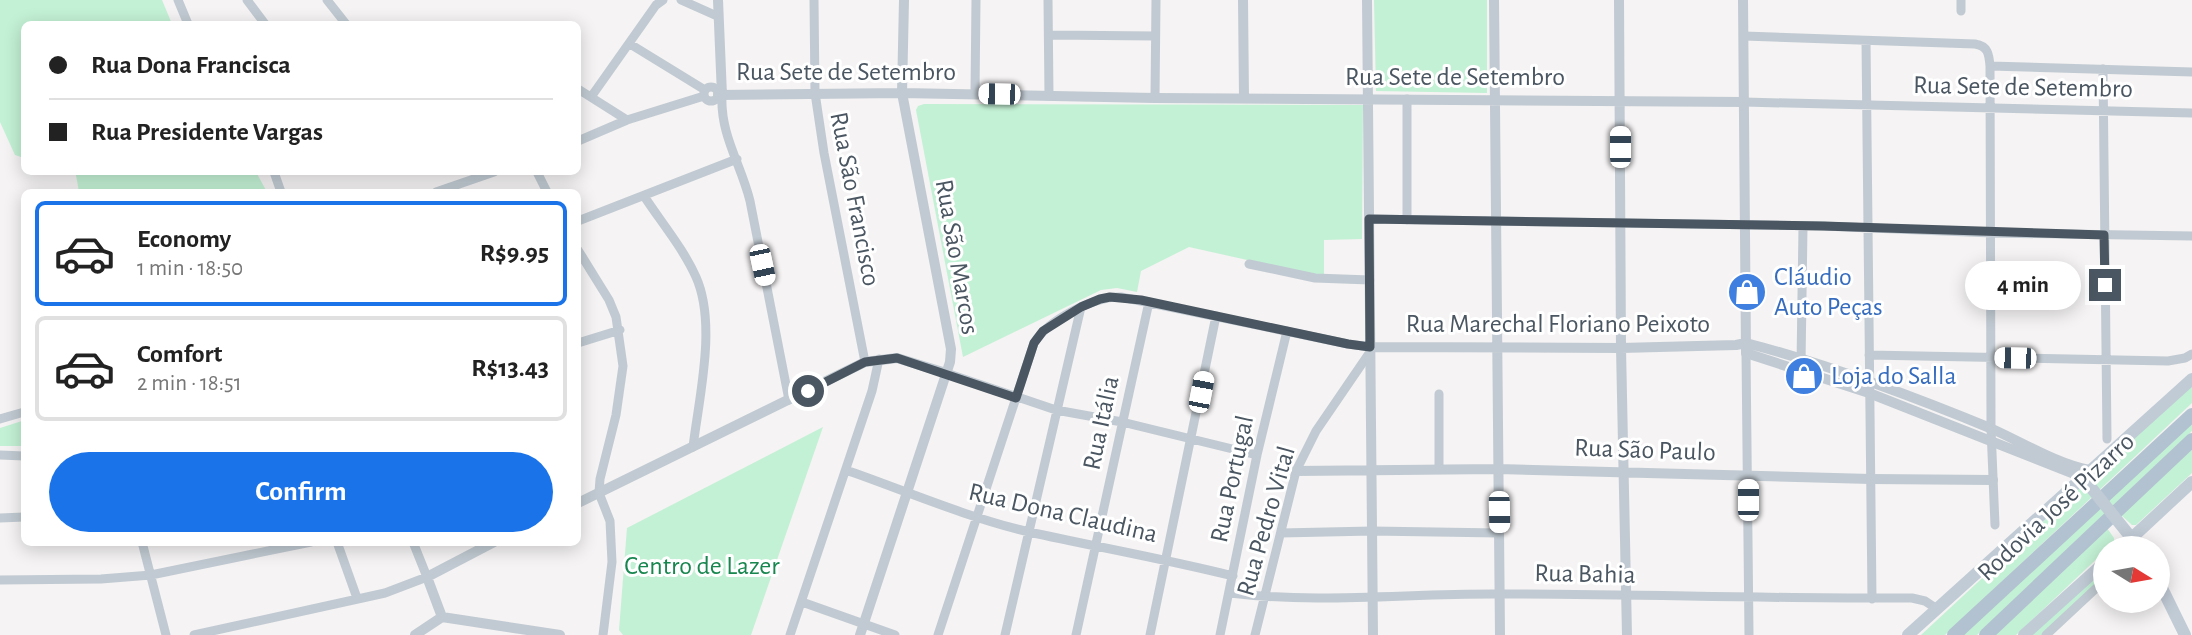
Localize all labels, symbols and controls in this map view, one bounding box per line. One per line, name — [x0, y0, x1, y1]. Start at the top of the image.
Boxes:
text: Rua Dona Francisca — [91, 52, 291, 78]
street label: Rua Sete de Setembro — [736, 59, 956, 85]
street label: Rua Sete de Setembro — [1345, 64, 1565, 90]
street label: Rua Sete de Setembro — [1913, 72, 2133, 102]
car — [978, 83, 1021, 105]
street label: Rua São Francisco — [825, 110, 885, 288]
text: Rua Presidente Vargas — [91, 119, 323, 145]
car — [1610, 126, 1631, 168]
street label: Rua São Marcos — [931, 177, 983, 337]
icon: car — [53, 222, 116, 285]
text: Economy — [137, 226, 231, 252]
text: R$9.95 — [480, 240, 549, 266]
car — [748, 242, 777, 288]
text: 1 min · 18:50 — [137, 257, 243, 280]
callout: 4 min — [1965, 260, 2080, 310]
place label: Cláudio Auto Peças — [1774, 264, 1883, 320]
route end — [2089, 269, 2121, 301]
shop icon: Cláudio Auto Peças — [1726, 271, 1768, 313]
text: 4 min — [1997, 274, 2049, 297]
street label: Rua Marechal Floriano Peixoto — [1406, 311, 1710, 337]
icon: car — [53, 337, 116, 400]
text: Comfort — [137, 341, 222, 367]
car — [1994, 347, 2037, 369]
text: R$13.43 — [471, 355, 549, 381]
shop icon: Loja do Salla — [1783, 355, 1825, 397]
place label: Loja do Salla — [1831, 363, 1957, 389]
car — [1187, 369, 1216, 415]
text: 2 min · 18:51 — [137, 372, 242, 395]
street label: Rua Itália — [1078, 374, 1124, 472]
route start — [792, 375, 824, 407]
street label: Rua Portugal — [1206, 413, 1258, 545]
street label: Rodovia José Pizarro — [1973, 428, 2139, 586]
street label: Rua São Paulo — [1574, 435, 1716, 465]
street label: Rua Pedro Vital — [1232, 443, 1300, 599]
button: Confirm — [49, 452, 553, 532]
street label: Rua Dona Claudina — [966, 479, 1160, 547]
car — [1738, 479, 1759, 521]
car — [1489, 491, 1510, 533]
north arrow — [2093, 536, 2170, 612]
map controls — [2093, 536, 2170, 613]
park label: Centro de Lazer — [624, 553, 780, 579]
street label: Rua Bahia — [1534, 560, 1636, 588]

